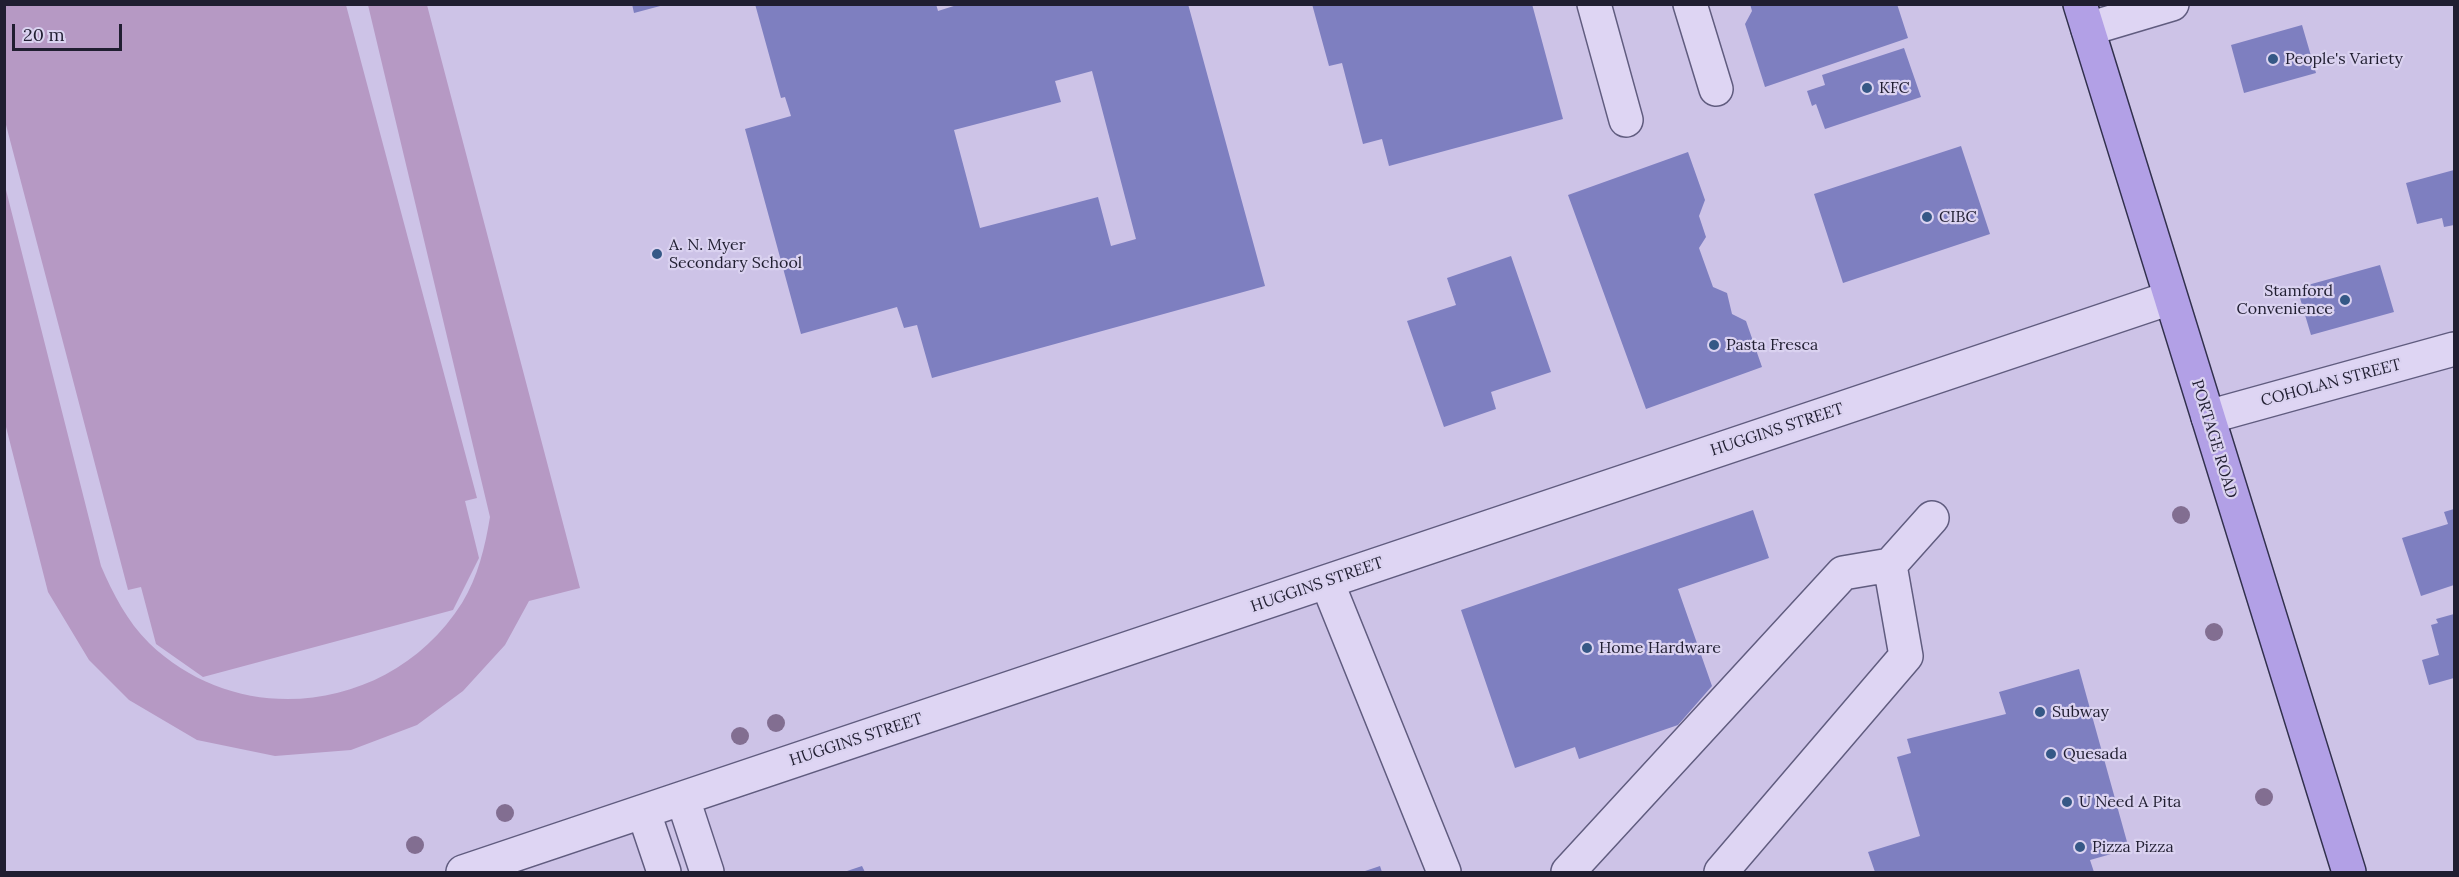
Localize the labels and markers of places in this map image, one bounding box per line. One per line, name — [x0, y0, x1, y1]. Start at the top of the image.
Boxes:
place label: People's Variety — [2285, 49, 2403, 69]
marker: People's Variety — [2266, 52, 2280, 66]
place label: KFC — [1879, 78, 1910, 98]
marker: KFC — [1860, 81, 1874, 95]
place label: CIBC — [1939, 207, 1977, 227]
marker: CIBC — [1920, 210, 1934, 224]
place label: A. N. Myer Secondary School — [669, 235, 802, 273]
marker: A. N. Myer Secondary School — [650, 247, 664, 261]
place label: Stamford Convenience — [2237, 281, 2333, 319]
marker: Stamford Convenience — [2338, 293, 2352, 307]
place label: Pasta Fresca — [1726, 335, 1818, 355]
marker: Pasta Fresca — [1707, 338, 1721, 352]
place label: Home Hardware — [1599, 638, 1721, 658]
marker: Home Hardware — [1580, 641, 1594, 655]
place label: Subway — [2052, 702, 2109, 722]
marker: Subway — [2033, 705, 2047, 719]
place label: Quesada — [2063, 744, 2127, 764]
marker: Quesada — [2044, 747, 2058, 761]
place label: U Need A Pita — [2079, 792, 2181, 812]
marker: U Need A Pita — [2060, 795, 2074, 809]
place label: Pizza Pizza — [2092, 837, 2174, 857]
marker: Pizza Pizza — [2073, 840, 2087, 854]

